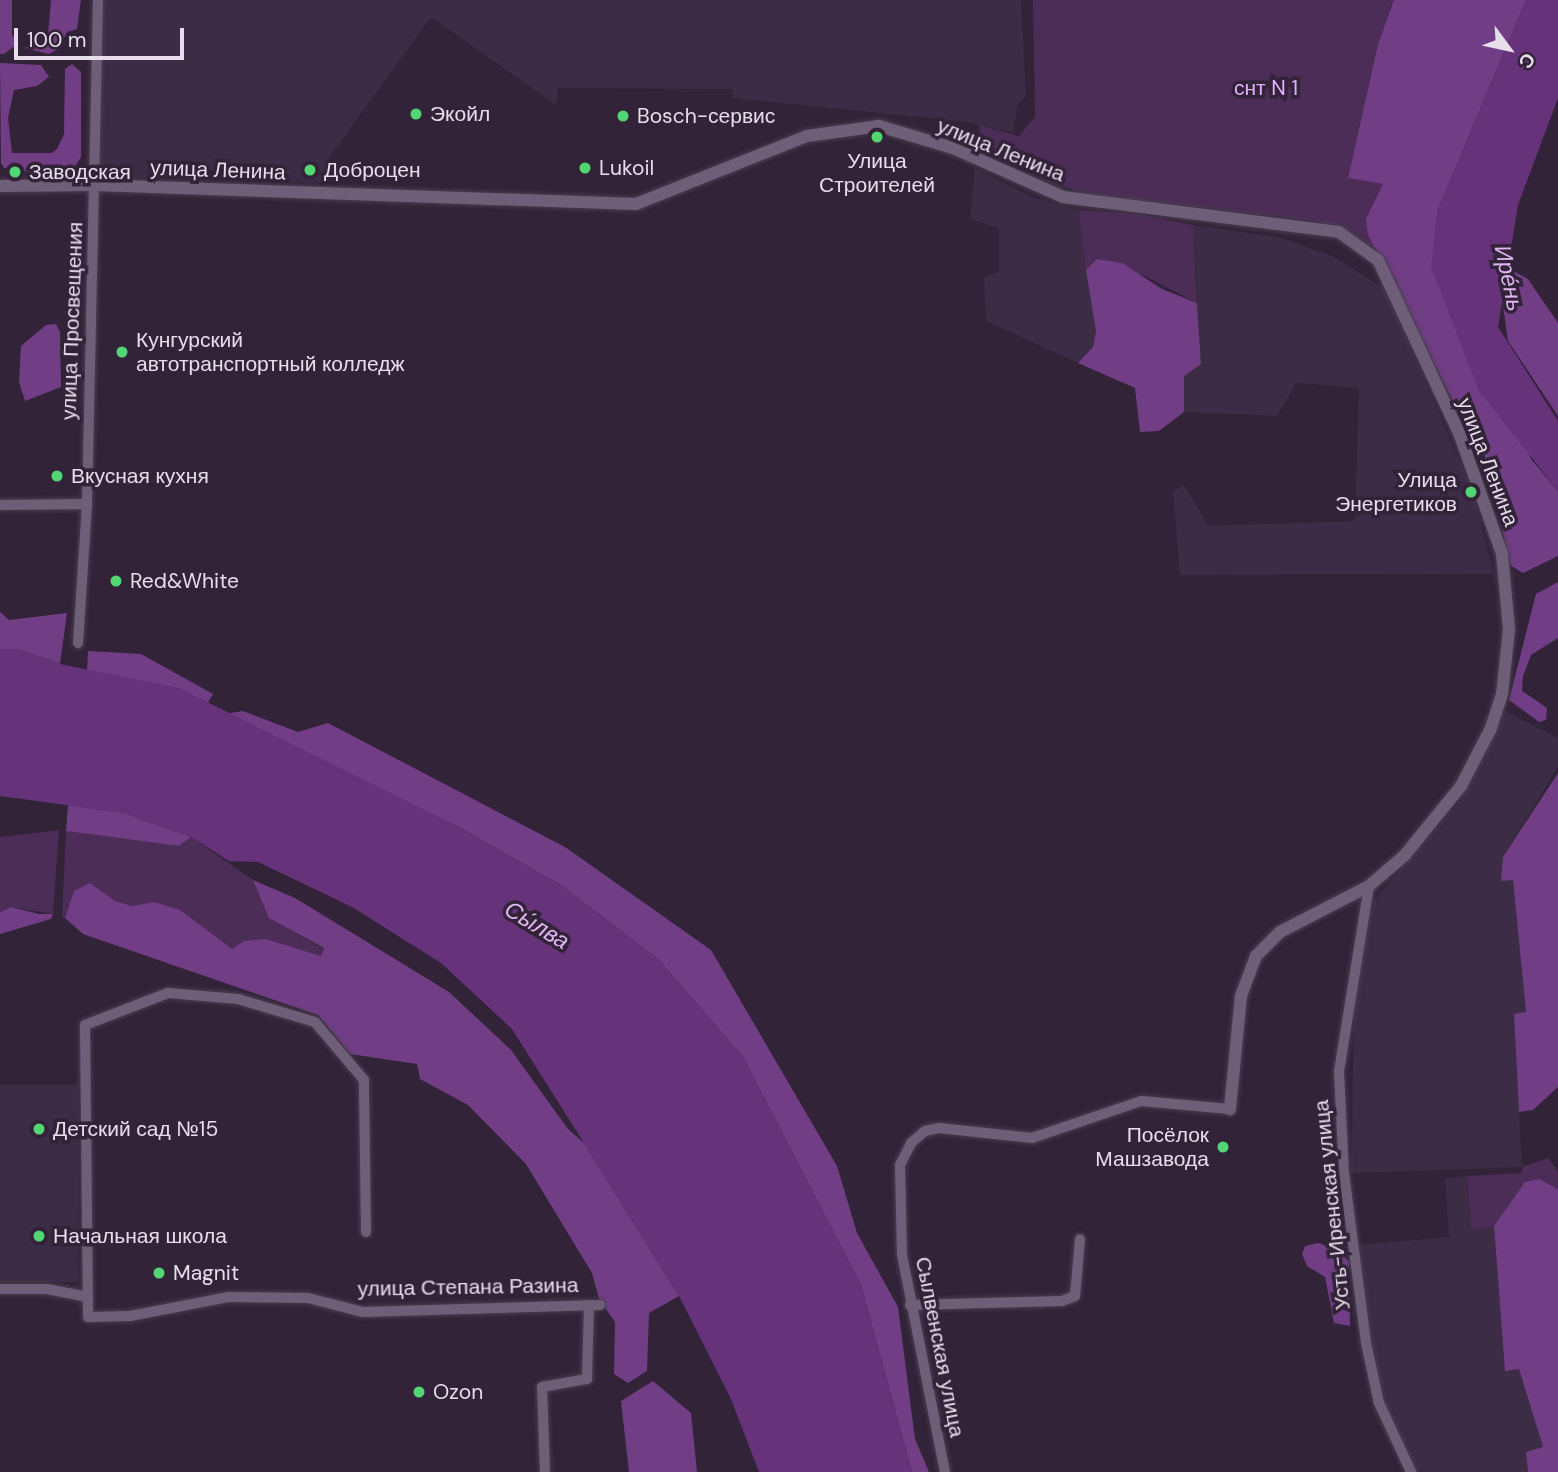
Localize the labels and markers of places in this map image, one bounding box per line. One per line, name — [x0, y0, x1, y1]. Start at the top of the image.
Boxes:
place label: Экойл — [430, 101, 490, 127]
place label: Bosch-сервис — [637, 103, 775, 129]
marker: Экойл — [408, 106, 424, 122]
marker: Bosch-сервис — [615, 108, 631, 124]
marker: Улица Строителей — [869, 129, 885, 145]
place label: Улица Строителей — [819, 148, 935, 198]
place label: Lukoil — [599, 155, 654, 181]
place label: Доброцен — [324, 157, 421, 183]
place label: Заводская — [29, 159, 131, 185]
marker: Lukoil — [577, 160, 593, 176]
marker: Доброцен — [302, 162, 318, 178]
marker: Заводская — [7, 164, 23, 180]
place label: Кунгурский автотранспортный колледж — [136, 327, 405, 377]
marker: Кунгурский автотранспортный колледж — [114, 344, 130, 360]
place label: Вкусная кухня — [71, 463, 209, 489]
place label: Улица Энергетиков — [1335, 467, 1457, 517]
marker: Вкусная кухня — [49, 468, 65, 484]
marker: Улица Энергетиков — [1463, 484, 1479, 500]
place label: Red&White — [130, 568, 239, 594]
marker: Red&White — [108, 573, 124, 589]
place label: Детский сад №15 — [53, 1116, 218, 1142]
marker: Детский сад №15 — [31, 1121, 47, 1137]
place label: Посёлок Машзавода — [1095, 1122, 1209, 1172]
marker: Посёлок Машзавода — [1215, 1139, 1231, 1155]
place label: Начальная школа — [53, 1223, 227, 1249]
marker: Начальная школа — [31, 1228, 47, 1244]
place label: Magnit — [173, 1260, 239, 1286]
marker: Magnit — [151, 1265, 167, 1281]
place label: Ozon — [433, 1379, 483, 1405]
marker: Ozon — [411, 1384, 427, 1400]

